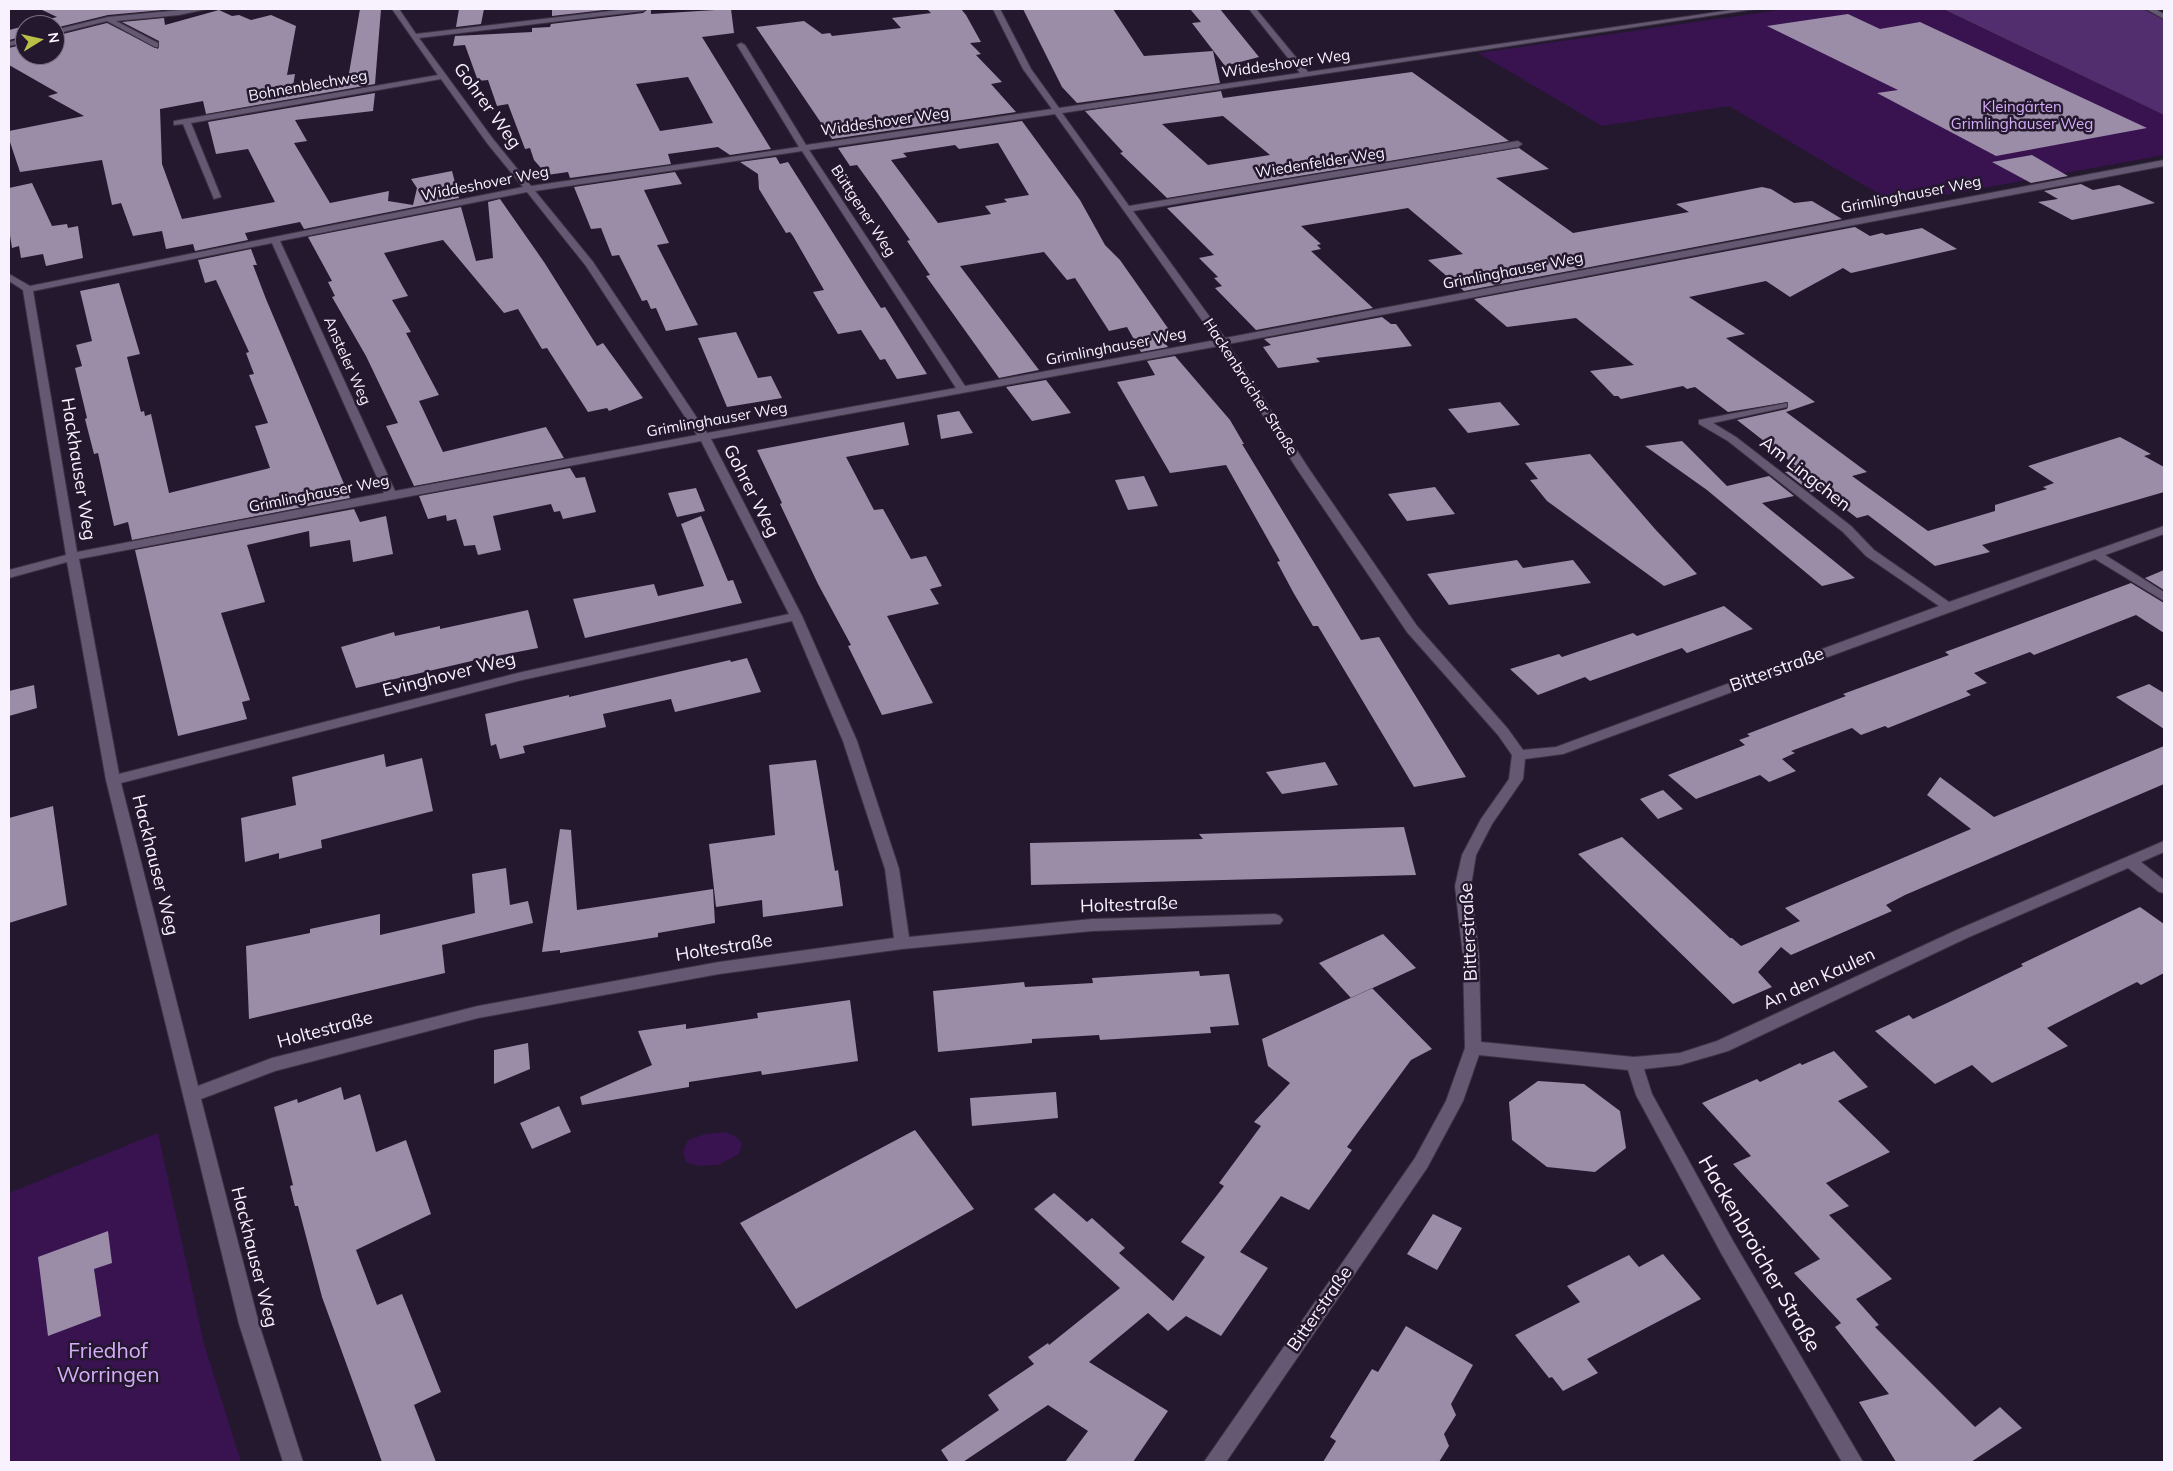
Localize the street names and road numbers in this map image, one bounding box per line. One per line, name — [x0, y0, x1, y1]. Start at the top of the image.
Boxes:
street label: Widdeshover Weg — [1221, 46, 1351, 82]
street label: Gohrer Weg — [449, 59, 525, 153]
street label: Bohnenblechweg — [247, 67, 369, 105]
street label: Widdeshover Weg — [820, 104, 950, 140]
street label: Wiedenfelder Weg — [1254, 144, 1386, 182]
street label: Büttgener Weg — [827, 162, 899, 260]
street label: Widdeshover Weg — [420, 163, 550, 205]
street label: Grimlinghauser Weg — [1839, 173, 1983, 217]
street label: Grimlinghauser Weg — [1441, 249, 1585, 293]
street label: Ansteler Weg — [320, 314, 374, 408]
street label: Hackenbroicher Straße — [1199, 315, 1301, 459]
street label: Grimlinghauser Weg — [1044, 325, 1188, 369]
street label: Hackhauser Weg — [56, 396, 100, 542]
street label: Grimlinghauser Weg — [645, 399, 789, 441]
street label: Am Lingchen — [1755, 432, 1855, 516]
street label: Gohrer Weg — [718, 441, 784, 541]
street label: Grimlinghauser Weg — [247, 472, 391, 516]
street label: Bitterstraße — [1727, 643, 1827, 697]
street label: Evinghover Weg — [380, 648, 518, 702]
street label: Hackhauser Weg — [127, 792, 183, 938]
street label: Bitterstraße — [1456, 882, 1482, 982]
street label: Holtestraße — [1080, 892, 1178, 918]
street label: Holtestraße — [674, 930, 774, 966]
street label: An den Kaulen — [1759, 944, 1879, 1014]
street label: Holtestraße — [275, 1007, 375, 1053]
street label: Hackenbroicher Straße — [1692, 1151, 1826, 1357]
street label: Hackhauser Weg — [226, 1184, 282, 1330]
street label: Bitterstraße — [1283, 1262, 1357, 1356]

